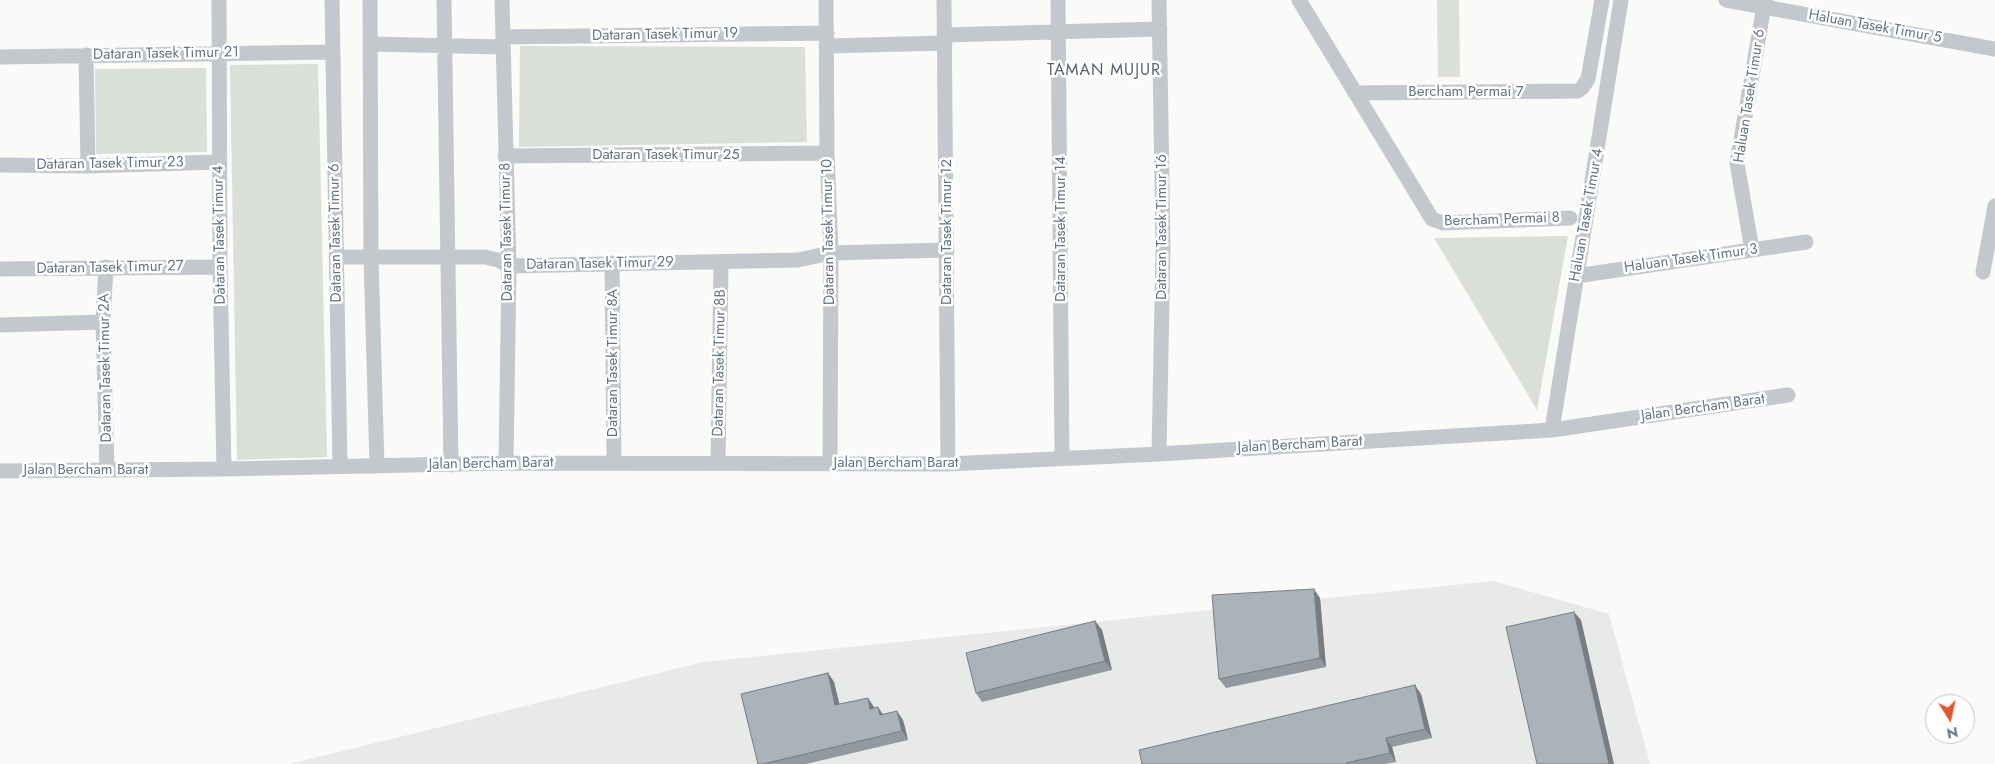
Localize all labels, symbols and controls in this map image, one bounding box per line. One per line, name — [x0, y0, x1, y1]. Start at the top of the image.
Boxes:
street label: Haluan Tasek Timur 5 — [1807, 6, 1943, 48]
street label: Dataran Tasek Timur 19 — [592, 25, 738, 45]
street label: Haluan Tasek Timur 6 — [1731, 28, 1769, 164]
street label: Dataran Tasek Timur 21 — [93, 44, 239, 64]
district label: TAMAN MUJUR — [1046, 61, 1162, 81]
street label: Bercham Permai 7 — [1408, 83, 1524, 101]
street label: Dataran Tasek Timur 25 — [592, 146, 740, 164]
street label: Haluan Tasek Timur 4 — [1566, 147, 1608, 283]
street label: Dataran Tasek Timur 23 — [36, 154, 184, 174]
street label: Dataran Tasek Timur 16 — [1153, 154, 1171, 300]
street label: Dataran Tasek Timur 14 — [1052, 156, 1070, 302]
street label: Dataran Tasek Timur 10 — [819, 159, 839, 305]
street label: Dataran Tasek Timur 12 — [938, 159, 956, 305]
street label: Dataran Tasek Timur 8 — [497, 162, 517, 302]
street label: Dataran Tasek Timur 6 — [326, 163, 346, 303]
street label: Dataran Tasek Timur 4 — [210, 165, 230, 305]
street label: Bercham Permai 8 — [1444, 209, 1560, 231]
street label: Haluan Tasek Timur 3 — [1623, 241, 1759, 277]
street label: Dataran Tasek Timur 29 — [526, 254, 674, 274]
street label: Dataran Tasek Timur 27 — [36, 258, 184, 278]
street label: Dataran Tasek Timur 8A — [604, 289, 622, 437]
street label: Dataran Tasek Timur 8B — [710, 289, 730, 437]
street label: Dataran Tasek Timur 2A — [96, 293, 116, 443]
street label: Jalan Bercham Barat — [1640, 390, 1766, 426]
street label: Jalan Bercham Barat — [1237, 433, 1363, 457]
street label: Jalan Bercham Barat — [428, 454, 554, 474]
street label: Jalan Bercham Barat — [834, 454, 958, 472]
street label: Jalan Bercham Barat — [24, 461, 148, 479]
north arrow — [1925, 694, 1975, 744]
text: N — [1945, 722, 1960, 744]

